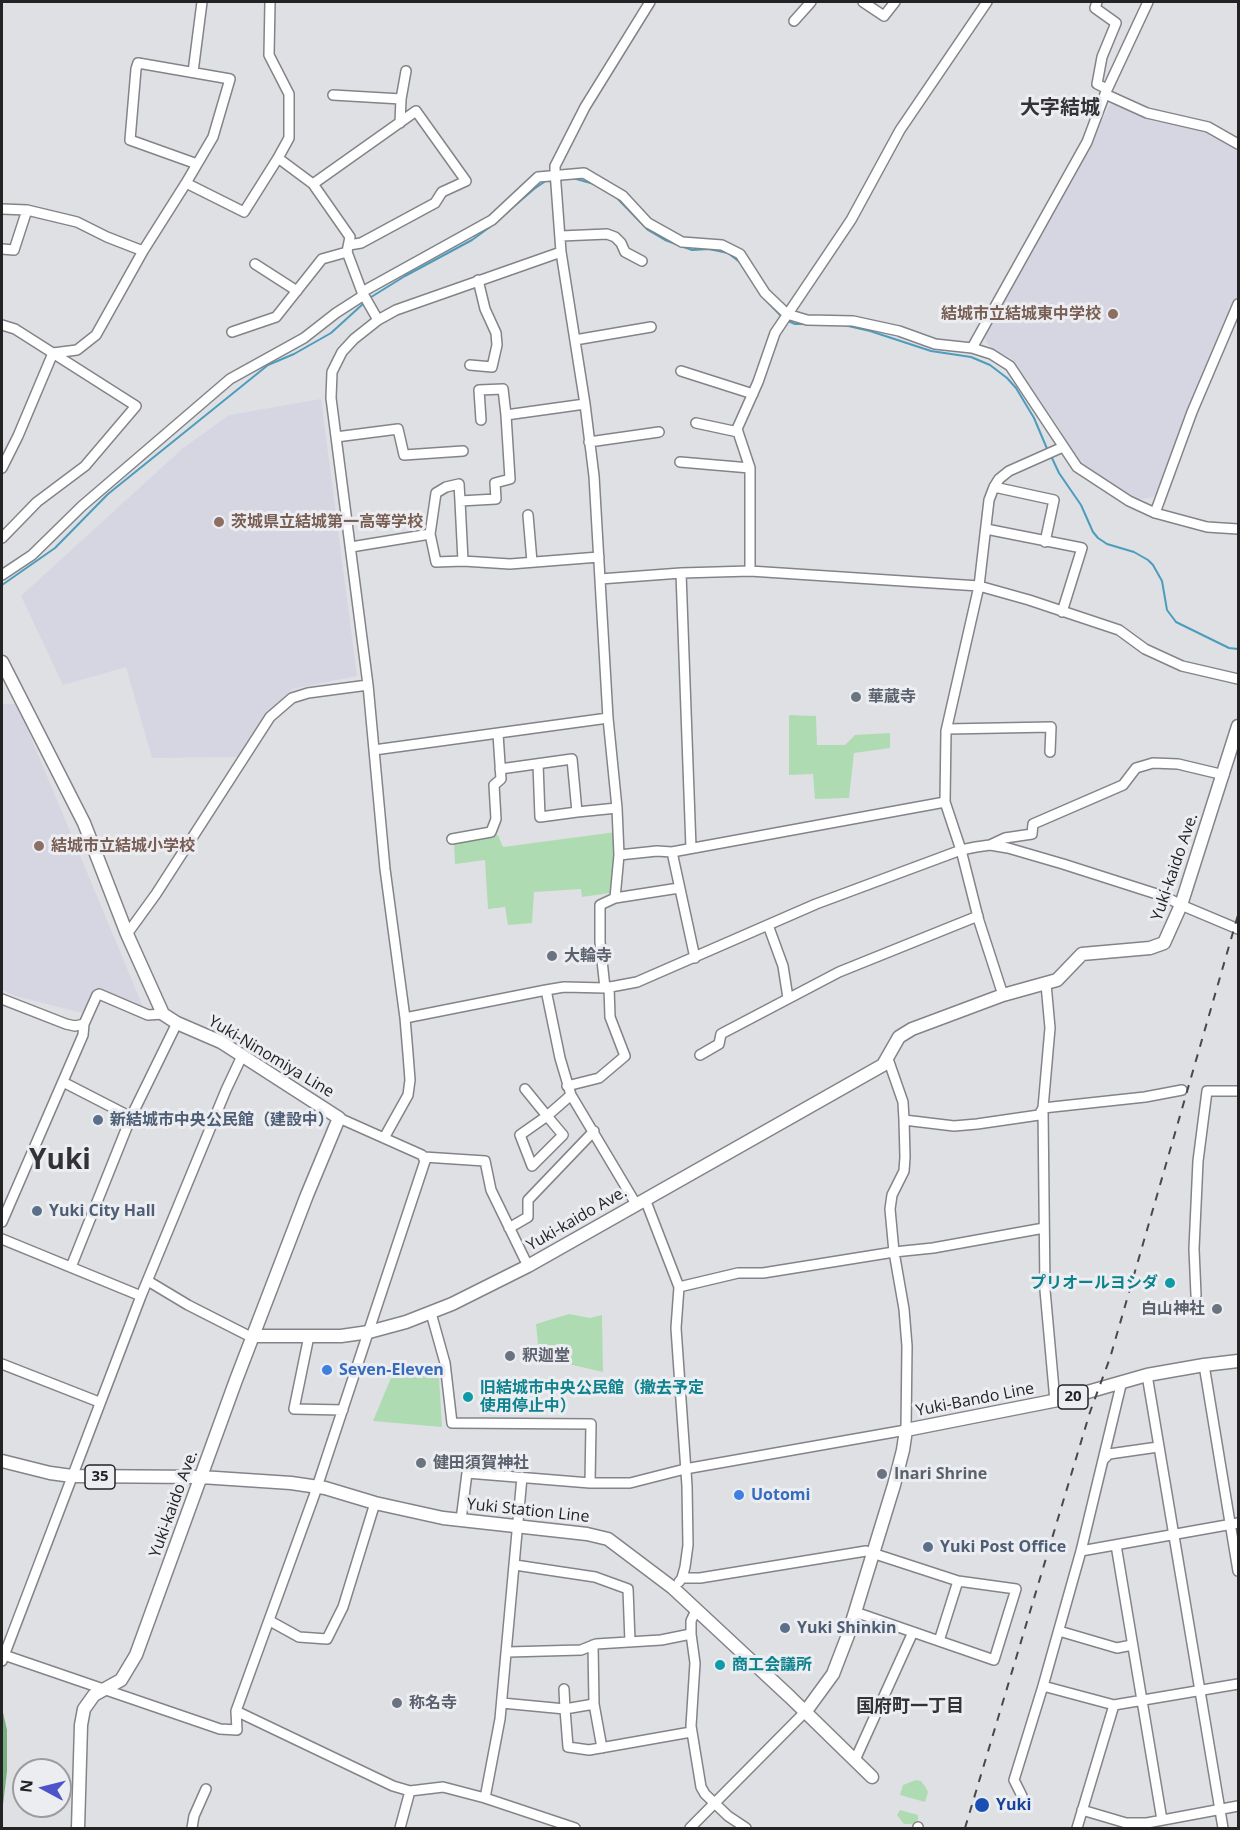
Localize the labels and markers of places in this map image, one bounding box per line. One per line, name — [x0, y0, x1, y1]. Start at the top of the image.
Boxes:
place label: 結城市立結城東中学校 — [941, 304, 1101, 324]
marker: 結城市立結城東中学校 — [1106, 307, 1120, 321]
place label: 茨城県立結城第一高等学校 — [231, 512, 423, 532]
marker: 茨城県立結城第一高等学校 — [212, 515, 226, 529]
place label: 華蔵寺 — [868, 687, 916, 707]
marker: 華蔵寺 — [849, 690, 863, 704]
place label: 結城市立結城小学校 — [51, 836, 195, 856]
marker: 結城市立結城小学校 — [32, 839, 46, 853]
place label: 大輪寺 — [564, 946, 612, 966]
marker: 大輪寺 — [545, 949, 559, 963]
place label: 新結城市中央公民館（建設中） — [110, 1110, 334, 1130]
marker: 新結城市中央公民館（建設中） — [91, 1113, 105, 1127]
place label: Yuki City Hall — [49, 1201, 155, 1221]
marker: Yuki City Hall — [30, 1204, 44, 1218]
place label: プリオールヨシダ — [1030, 1273, 1158, 1293]
marker: プリオールヨシダ — [1163, 1276, 1177, 1290]
place label: 白山神社 — [1141, 1299, 1205, 1319]
marker: 白山神社 — [1210, 1302, 1224, 1316]
place label: 釈迦堂 — [522, 1346, 570, 1366]
marker: 釈迦堂 — [503, 1349, 517, 1363]
place label: Seven-Eleven — [339, 1360, 444, 1380]
marker: Seven-Eleven — [320, 1363, 334, 1377]
place label: 旧結城市中央公民館（撤去予定 使用停止中） — [480, 1378, 704, 1416]
marker: 旧結城市中央公民館（撤去予定 使用停止中） — [461, 1390, 475, 1404]
place label: 健田須賀神社 — [433, 1453, 529, 1473]
marker: 健田須賀神社 — [414, 1456, 428, 1470]
place label: Inari Shrine — [894, 1464, 987, 1484]
marker: Inari Shrine — [875, 1467, 889, 1481]
place label: Uotomi — [751, 1485, 810, 1505]
marker: Uotomi — [732, 1488, 746, 1502]
place label: Yuki Post Office — [940, 1537, 1066, 1557]
marker: Yuki Post Office — [921, 1540, 935, 1554]
place label: Yuki Shinkin — [797, 1618, 897, 1638]
marker: Yuki Shinkin — [778, 1621, 792, 1635]
place label: 商工会議所 — [732, 1655, 812, 1675]
marker: 商工会議所 — [713, 1658, 727, 1672]
place label: 称名寺 — [409, 1693, 457, 1713]
marker: 称名寺 — [390, 1696, 404, 1710]
place label: Yuki — [996, 1795, 1031, 1815]
marker: Yuki — [973, 1796, 991, 1814]

